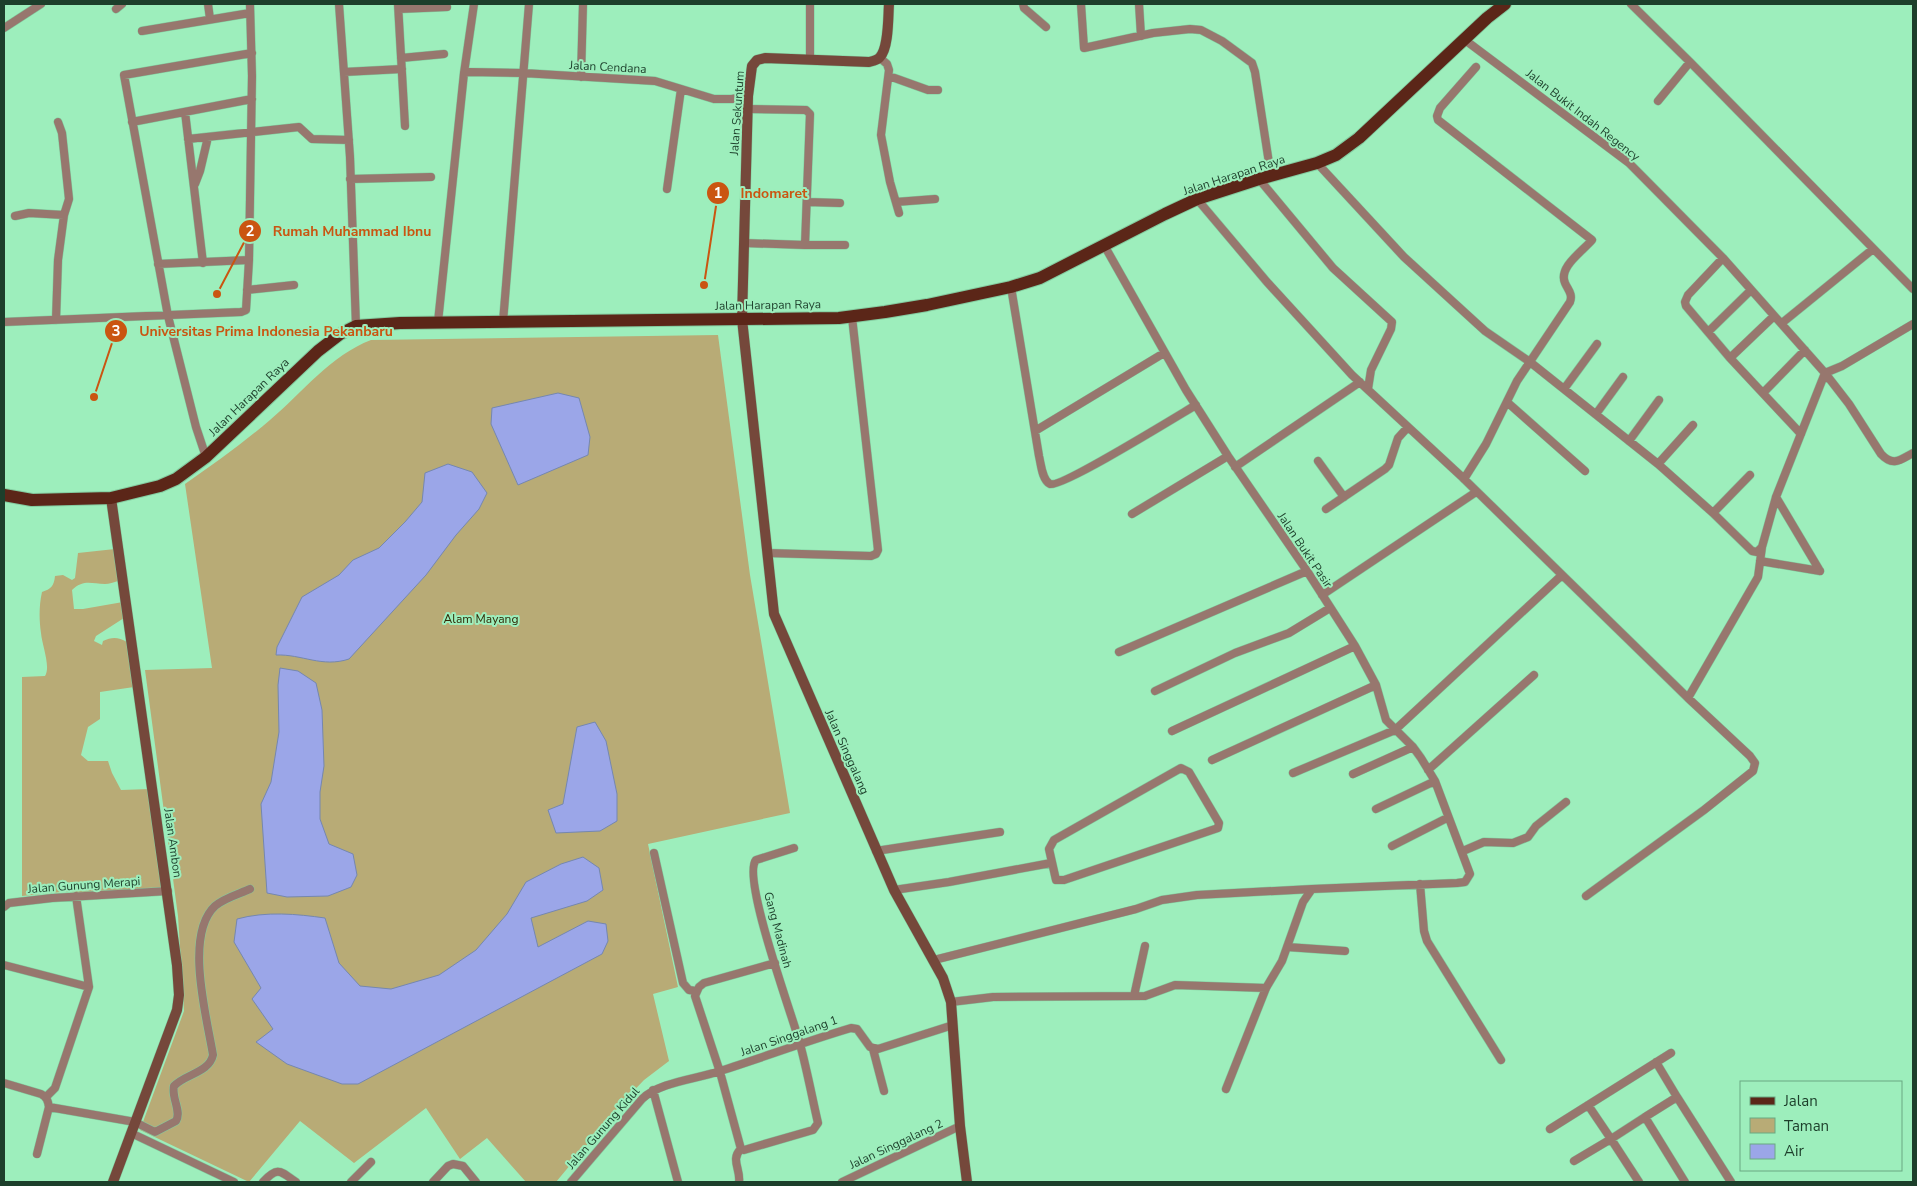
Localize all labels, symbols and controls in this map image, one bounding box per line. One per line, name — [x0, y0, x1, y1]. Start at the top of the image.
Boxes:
street label: Jalan Cendana — [568, 57, 647, 77]
street label: Jalan Bukit Indah Regency — [1522, 65, 1644, 165]
street label: Jalan Sekuntum — [726, 70, 748, 157]
street label: Jalan Harapan Raya — [1180, 151, 1287, 199]
callout: Indomaret — [705, 178, 817, 207]
text: 1 — [713, 183, 723, 203]
text: Indomaret — [741, 184, 808, 203]
callout: Rumah Muhammad Ibnu — [237, 216, 441, 245]
text: 2 — [245, 221, 255, 241]
text: Rumah Muhammad Ibnu — [273, 222, 431, 241]
street label: Jalan Harapan Raya — [714, 296, 821, 314]
callout: Universitas Prima Indonesia Pekanbaru — [104, 316, 403, 345]
text: 3 — [111, 321, 121, 341]
text: Universitas Prima Indonesia Pekanbaru — [139, 322, 393, 341]
street label: Jalan Harapan Raya — [205, 354, 293, 440]
street label: Jalan Bukit Pasir — [1273, 508, 1336, 591]
park label: Alam Mayang — [444, 611, 518, 627]
street label: Jalan Singgalang — [821, 706, 873, 797]
street label: Jalan Ambon — [160, 806, 186, 879]
street label: Jalan Gunung Merapi — [26, 873, 141, 897]
street label: Gang Madinah — [760, 890, 796, 970]
street label: Jalan Singgalang 1 — [737, 1012, 840, 1060]
legend — [1740, 1081, 1902, 1171]
street label: Jalan Gunung Kidul — [562, 1083, 643, 1173]
text: Jalan — [1783, 1091, 1818, 1111]
street label: Jalan Singgalang 2 — [846, 1115, 945, 1173]
text: Taman — [1784, 1116, 1829, 1136]
text: Air — [1784, 1141, 1804, 1161]

